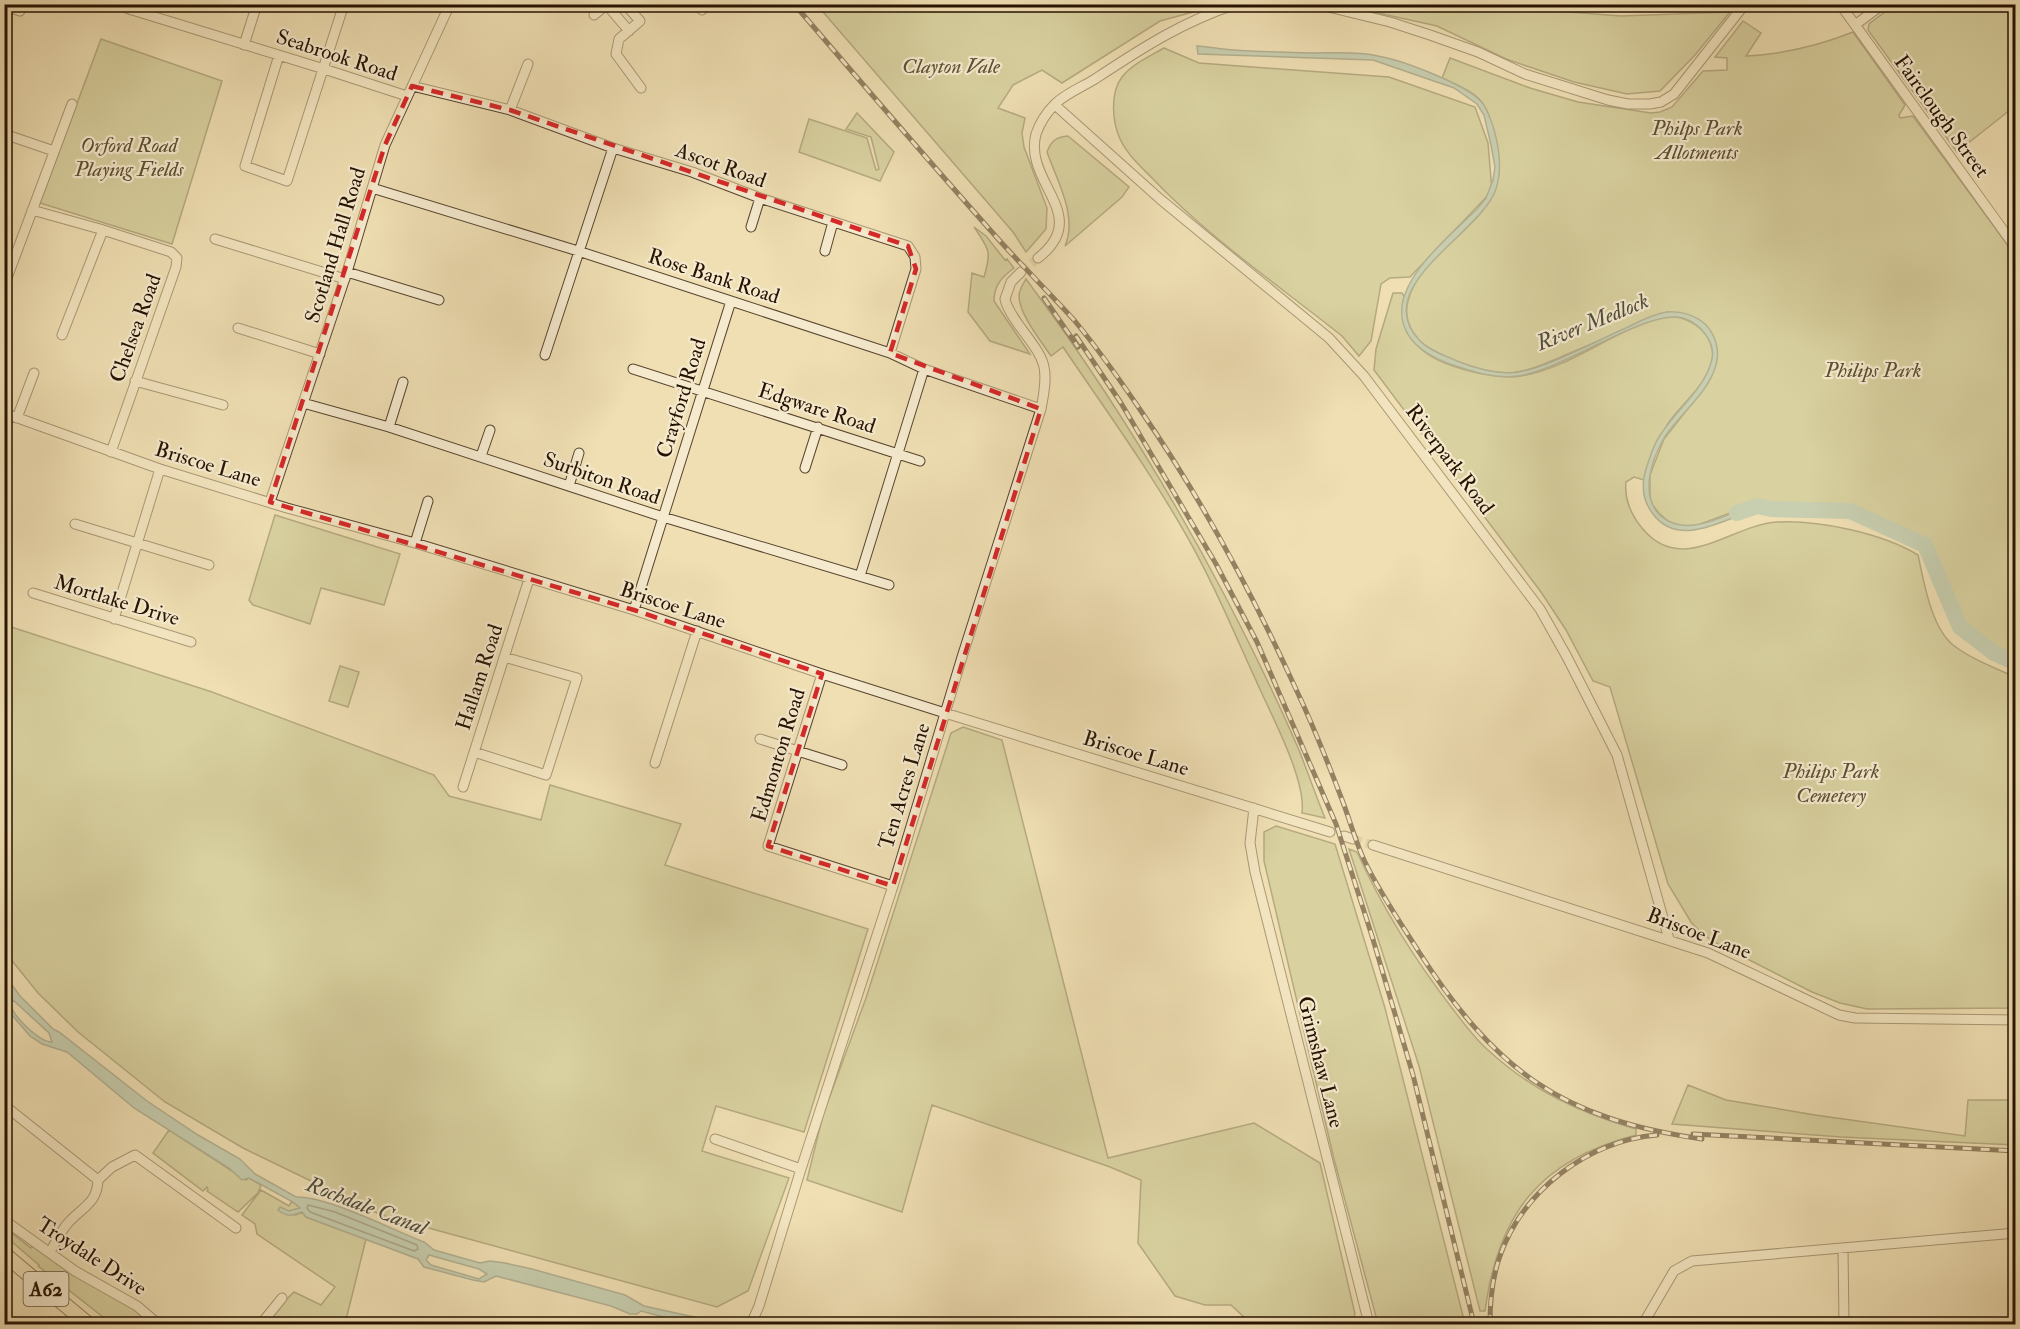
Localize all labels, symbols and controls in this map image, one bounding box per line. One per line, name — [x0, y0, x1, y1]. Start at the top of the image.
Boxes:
street label: Seabrook Road — [273, 23, 401, 88]
street label: Fairclough Street — [1888, 49, 1995, 183]
park label: Clayton Vale — [902, 53, 1001, 80]
park label: Philps Park Allotments — [1650, 115, 1743, 166]
park label: Orford Road Playing Fields — [73, 132, 185, 183]
street label: Ascot Road — [671, 136, 770, 194]
street label: Scotland Hall Road — [299, 163, 372, 326]
street label: Rose Bank Road — [645, 242, 784, 311]
street label: Chelsea Road — [103, 270, 168, 386]
water label: River Medlock — [1531, 287, 1653, 358]
street label: Crayford Road — [650, 334, 713, 461]
park label: Philips Park — [1824, 357, 1921, 384]
street label: Edgware Road — [755, 377, 880, 440]
street label: Riverpark Road — [1399, 399, 1500, 520]
street label: Briscoe Lane — [152, 436, 264, 493]
street label: Surbiton Road — [540, 446, 665, 511]
street label: Mortlake Drive — [51, 569, 183, 632]
street label: Briscoe Lane — [617, 576, 729, 635]
street label: Hallam Road — [450, 620, 509, 734]
street label: Edmonton Road — [745, 684, 812, 825]
street label: Ten Acres Lane — [873, 720, 937, 852]
street label: Briscoe Lane — [1080, 725, 1192, 782]
park label: Philips Park Cemetery — [1782, 758, 1879, 809]
street label: Briscoe Lane — [1643, 901, 1755, 966]
street label: Grimshaw Lane — [1291, 993, 1350, 1131]
water label: Rochdale Canal — [301, 1170, 433, 1242]
street label: Troydale Drive — [32, 1211, 152, 1302]
road number: A62 — [24, 1272, 68, 1306]

